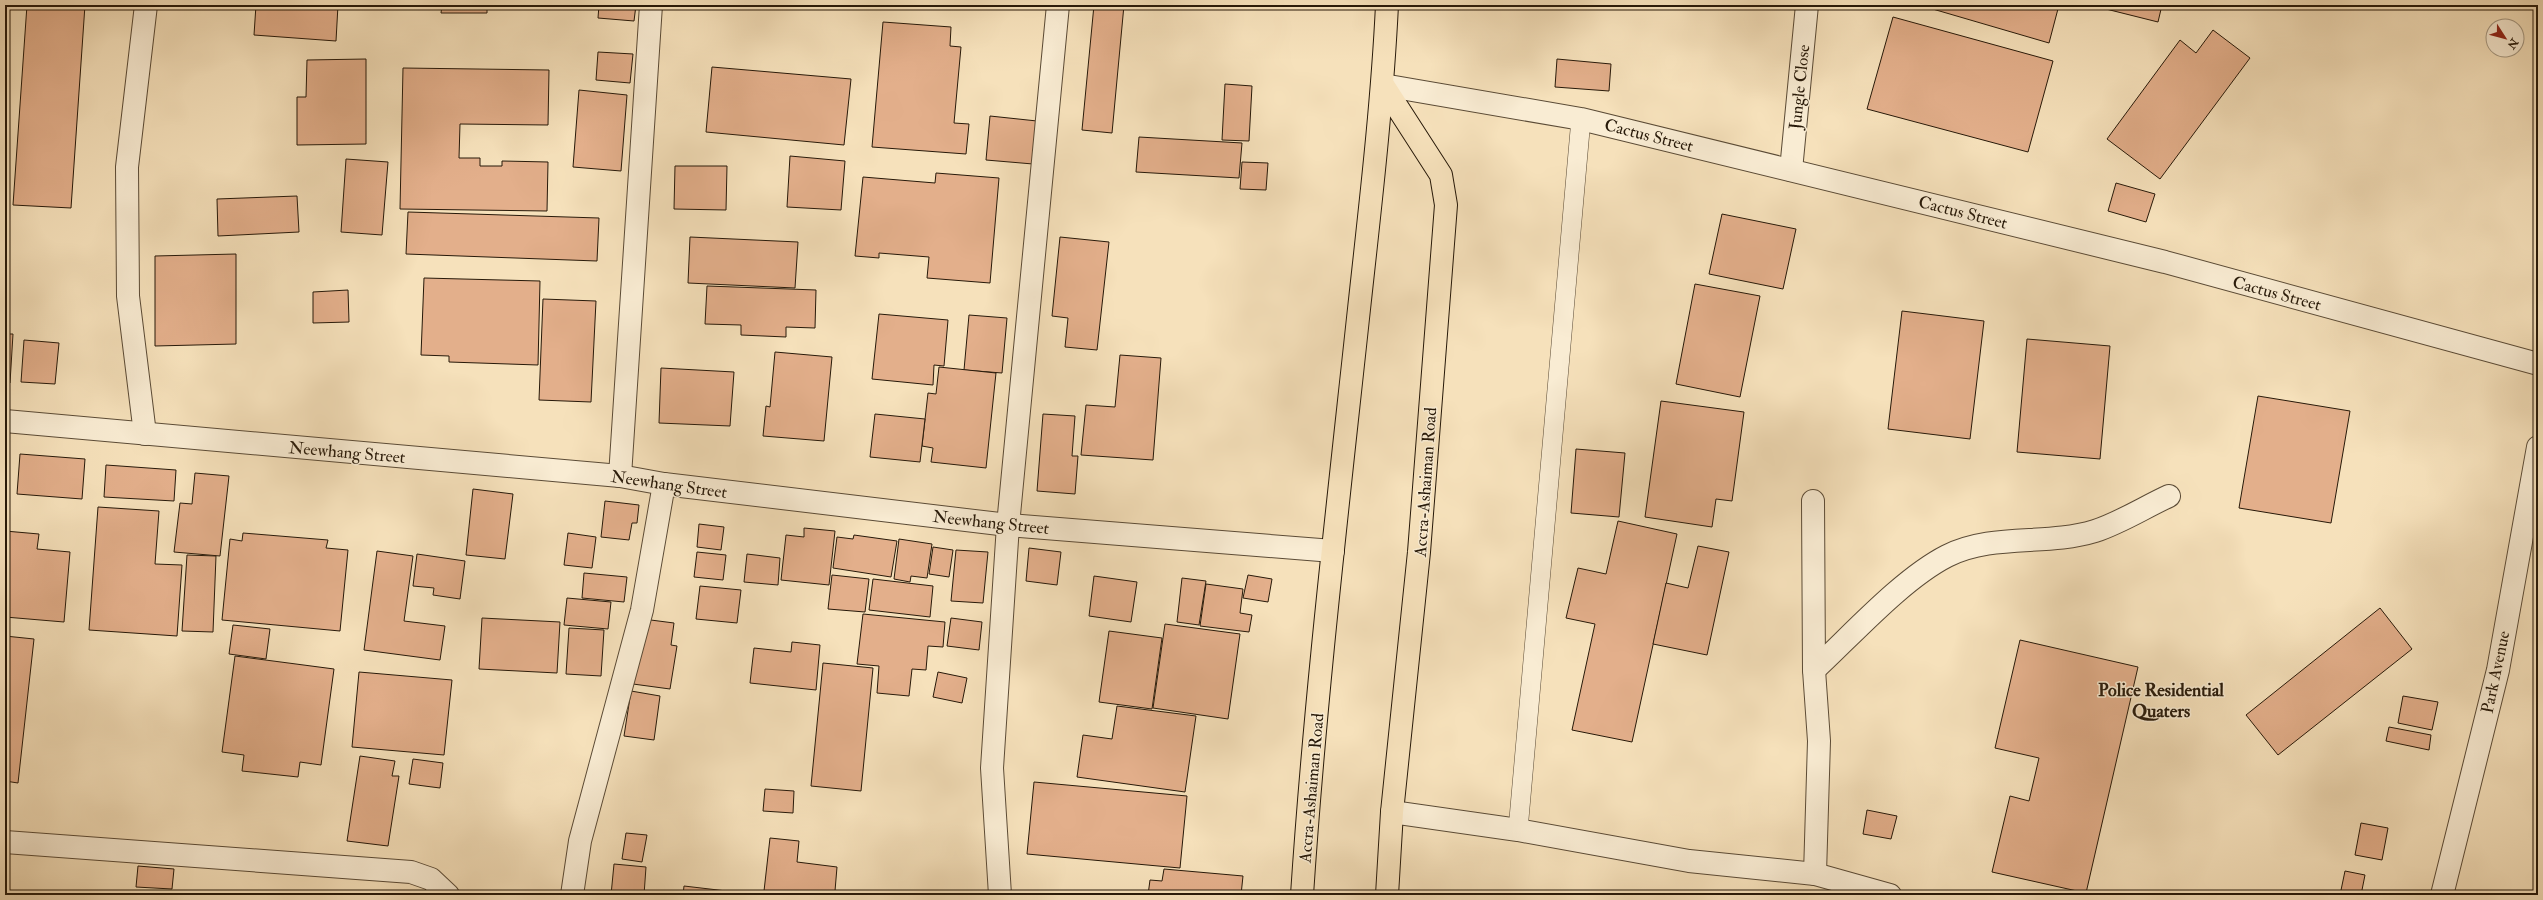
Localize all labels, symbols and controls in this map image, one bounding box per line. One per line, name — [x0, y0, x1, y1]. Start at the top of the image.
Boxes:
north arrow — [2485, 18, 2525, 58]
text: N — [2504, 35, 2521, 52]
street label: Jungle Close — [1784, 44, 1815, 132]
street label: Cactus Street — [1602, 114, 1696, 157]
street label: Cactus Street — [1916, 191, 2010, 234]
street label: Cactus Street — [2230, 272, 2324, 316]
street label: Accra-Ashaiman Road — [1410, 406, 1441, 559]
street label: Neewhang Street — [288, 437, 407, 468]
street label: Neewhang Street — [609, 466, 729, 503]
street label: Neewhang Street — [932, 506, 1051, 539]
street label: Park Avenue — [2477, 629, 2514, 715]
district label: Police Residential Quaters — [2098, 679, 2224, 723]
street label: Accra-Ashaiman Road — [1294, 712, 1329, 865]

